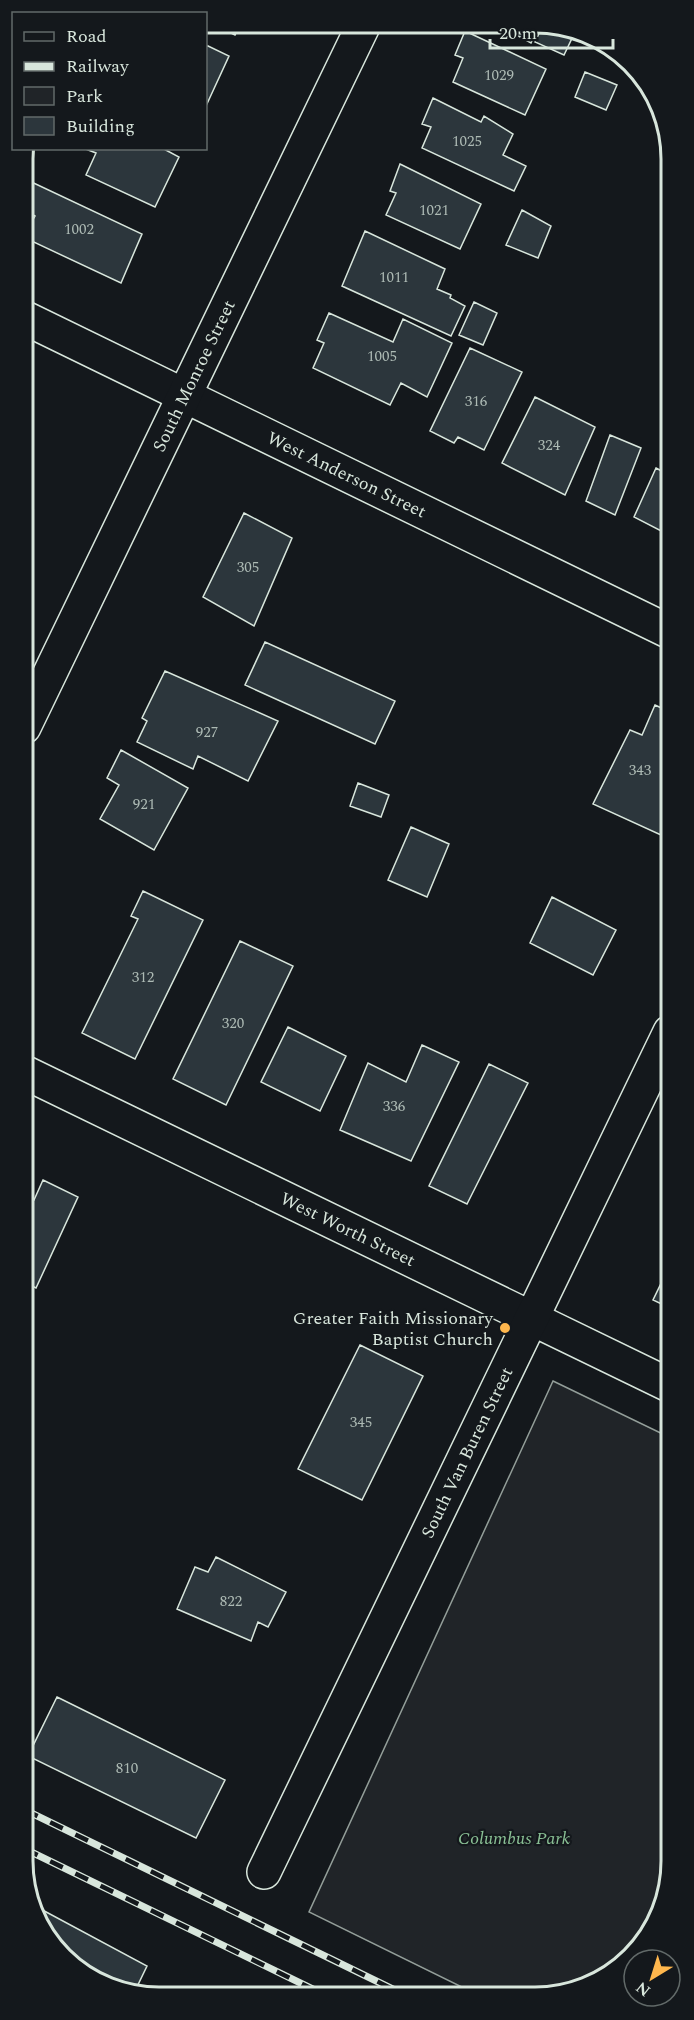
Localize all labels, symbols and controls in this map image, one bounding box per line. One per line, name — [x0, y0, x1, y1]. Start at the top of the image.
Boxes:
legend — [12, 12, 207, 150]
scale bar — [490, 12, 613, 50]
text: 20 m — [499, 20, 537, 47]
text: Road — [66, 23, 107, 50]
text: Railway — [66, 53, 130, 80]
house number: 1029 — [484, 64, 514, 87]
text: Park — [66, 83, 103, 110]
text: Building — [66, 113, 135, 140]
house number: 1025 — [452, 130, 482, 153]
house number: 1021 — [419, 199, 449, 222]
house number: 1002 — [64, 218, 94, 241]
house number: 1011 — [379, 266, 409, 289]
street label: South Monroe Street — [145, 295, 242, 457]
house number: 1005 — [367, 345, 397, 368]
house number: 316 — [465, 390, 488, 413]
street label: West Anderson Street — [262, 424, 431, 525]
house number: 324 — [538, 434, 561, 457]
house number: 305 — [237, 556, 259, 579]
house number: 927 — [196, 721, 218, 744]
house number: 343 — [629, 759, 652, 782]
house number: 921 — [133, 793, 155, 816]
house number: 312 — [132, 966, 154, 989]
house number: 320 — [222, 1012, 244, 1035]
house number: 336 — [383, 1095, 406, 1118]
street label: West Worth Street — [276, 1185, 420, 1273]
place label: Greater Faith Missionary Baptist Church — [293, 1305, 494, 1353]
marker: Greater Faith Missionary Baptist Church — [498, 1321, 512, 1335]
street label: South Van Buren Street — [414, 1362, 520, 1543]
house number: 345 — [350, 1411, 372, 1434]
house number: 822 — [220, 1590, 242, 1613]
house number: 810 — [116, 1757, 138, 1780]
park label: Columbus Park — [458, 1825, 571, 1852]
north arrow — [622, 1948, 682, 2008]
text: N — [631, 1976, 656, 2003]

